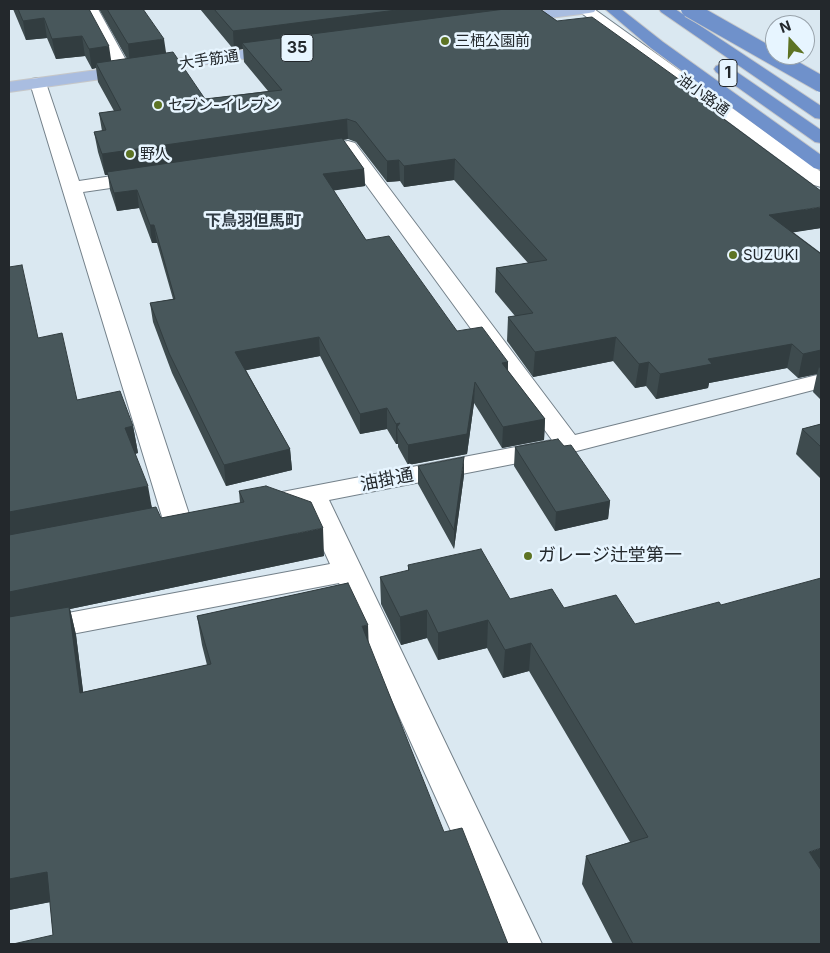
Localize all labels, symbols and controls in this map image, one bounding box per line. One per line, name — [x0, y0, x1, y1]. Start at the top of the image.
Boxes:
north arrow — [765, 15, 815, 65]
text: N — [777, 17, 793, 36]
place label: 三栖公園前 — [455, 32, 530, 50]
road number: 35 — [281, 34, 313, 62]
marker: 三栖公園前 — [439, 35, 451, 47]
street label: 大手筋通 — [178, 47, 240, 73]
road number: 1 — [719, 59, 737, 86]
street label: 油小路通 — [673, 70, 733, 120]
place label: セブン-イレブン — [168, 96, 280, 114]
marker: セブン-イレブン — [152, 99, 164, 111]
place label: 野人 — [140, 145, 170, 163]
marker: 野人 — [124, 148, 136, 160]
district label: 下鳥羽但馬町 — [205, 211, 301, 231]
place label: SUZUKI — [743, 246, 798, 264]
marker: SUZUKI — [727, 249, 739, 261]
street label: 油掛通 — [358, 464, 416, 496]
place label: ガレージ辻堂第一 — [538, 545, 682, 567]
marker: ガレージ辻堂第一 — [522, 550, 534, 562]

